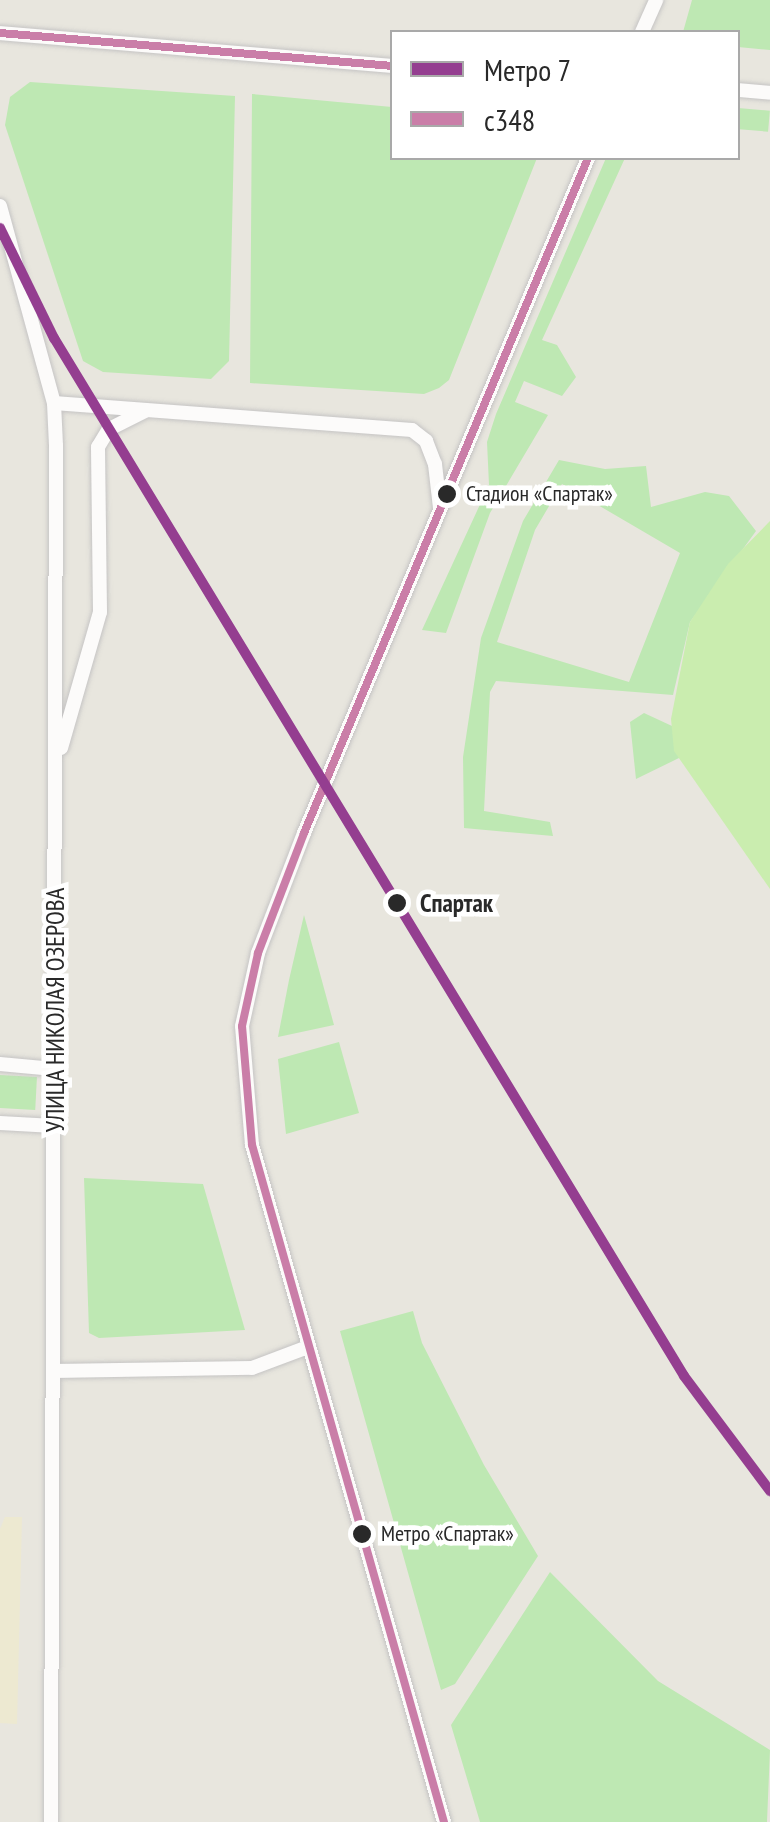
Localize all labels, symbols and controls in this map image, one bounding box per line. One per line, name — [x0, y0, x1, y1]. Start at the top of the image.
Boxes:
legend — [390, 30, 740, 160]
text: Метро 7 — [484, 50, 571, 89]
text: с348 — [484, 100, 535, 139]
place label: Стадион «Спартак» — [466, 481, 613, 507]
marker: Стадион «Спартак» — [437, 484, 457, 504]
street label: УЛИЦА НИКОЛАЯ ОЗЕРОВА — [40, 887, 70, 1133]
place label: Спартак — [420, 888, 493, 918]
marker: Спартак — [384, 890, 410, 916]
place label: Метро «Спартак» — [381, 1521, 514, 1547]
marker: Метро «Спартак» — [352, 1524, 372, 1544]

